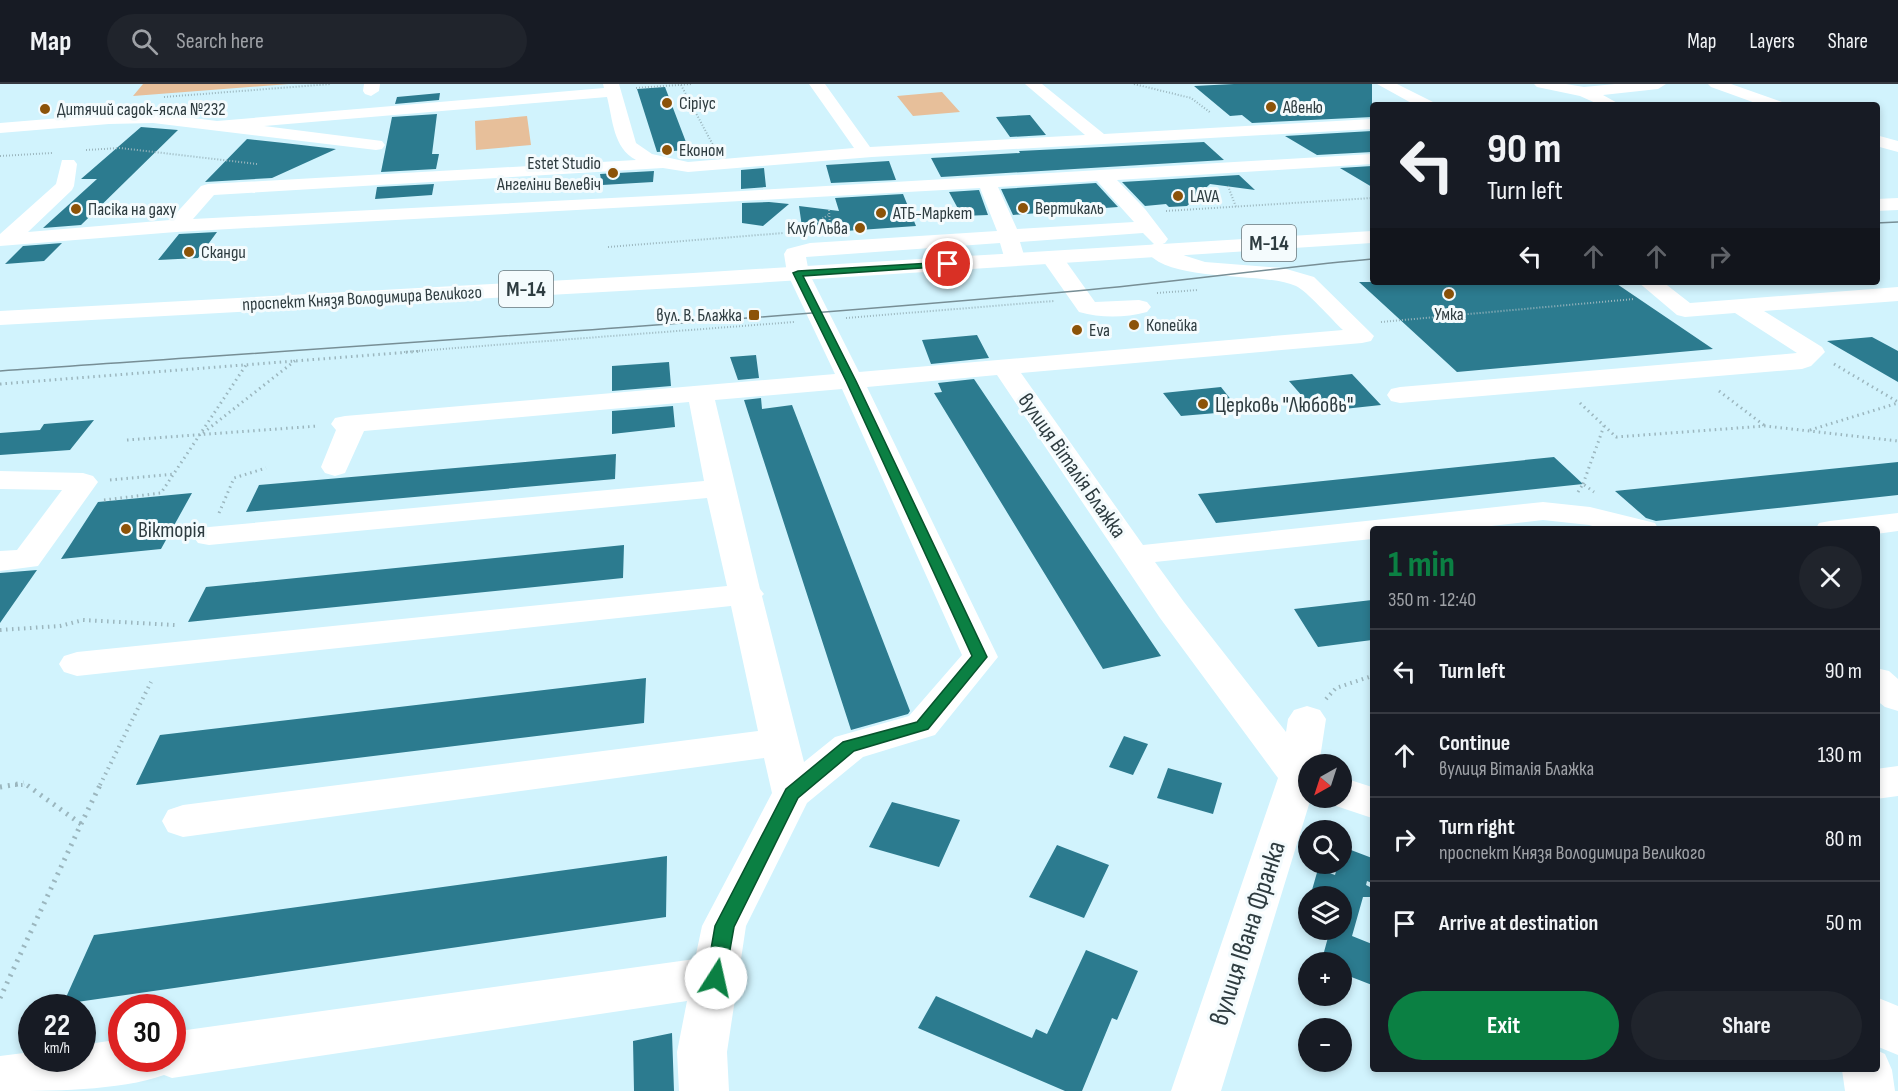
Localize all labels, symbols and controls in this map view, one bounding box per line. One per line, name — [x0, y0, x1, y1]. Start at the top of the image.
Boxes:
search box — [107, 14, 527, 68]
text: Map — [30, 25, 71, 58]
icon: search — [128, 25, 161, 58]
text: Search here — [176, 28, 264, 55]
text: Map — [1687, 29, 1716, 54]
text: Layers — [1749, 29, 1795, 54]
text: Share — [1828, 29, 1868, 54]
place label: Сіріус — [679, 93, 716, 114]
marker: Сіріус — [660, 96, 674, 110]
place label: Авеню — [1282, 97, 1323, 118]
place label: Дитячий садок-ясла №232 — [57, 99, 226, 120]
marker: Авеню — [1264, 100, 1278, 114]
marker: Дитячий садок-ясла №232 — [38, 102, 52, 116]
text: 90 m — [1487, 124, 1561, 175]
icon: left — [1388, 126, 1466, 204]
place label: Економ — [679, 140, 724, 161]
marker: Економ — [660, 143, 674, 157]
place label: Estet Studio Ангеліни Велевіч — [496, 153, 601, 195]
marker: Estet Studio Ангеліни Велевіч — [606, 166, 620, 180]
text: Turn left — [1487, 175, 1563, 207]
place label: LAVA — [1190, 186, 1220, 207]
marker: LAVA — [1171, 189, 1185, 203]
place label: Вертикаль — [1035, 198, 1104, 219]
place label: Пасіка на даху — [88, 199, 177, 220]
marker: Вертикаль — [1016, 201, 1030, 215]
marker: Пасіка на даху — [69, 202, 83, 216]
place label: АТБ-Маркет — [892, 203, 972, 224]
marker: АТБ-Маркет — [874, 206, 888, 220]
place label: Клуб Льва — [787, 218, 848, 239]
marker: Клуб Льва — [853, 221, 867, 235]
road number: М-14 — [1242, 225, 1296, 261]
pin — [922, 238, 973, 289]
icon: left — [1514, 240, 1547, 273]
icon: ahead — [1577, 240, 1610, 273]
icon: ahead — [1640, 240, 1673, 273]
icon: right — [1703, 240, 1736, 273]
place label: Сканди — [201, 242, 246, 263]
marker: Сканди — [182, 245, 196, 259]
icon: arrive — [931, 247, 964, 280]
road number: М-14 — [499, 271, 553, 307]
street label: проспект Князя Володимира Великого — [242, 282, 482, 315]
marker: Умка — [1442, 287, 1456, 301]
place label: Умка — [1434, 304, 1464, 325]
place label: вул. В. Блажка — [656, 305, 742, 326]
marker: вул. В. Блажка — [747, 308, 761, 322]
place label: Копейка — [1146, 315, 1198, 336]
marker: Копейка — [1127, 318, 1141, 332]
place label: Eva — [1089, 320, 1110, 341]
marker: Eva — [1070, 323, 1084, 337]
street label: вулиця Віталія Блажка — [1012, 388, 1132, 544]
place label: Церковь "Любовь" — [1215, 392, 1353, 419]
marker: Церковь "Любовь" — [1196, 397, 1210, 411]
place label: Вікторія — [138, 517, 205, 544]
marker: Вікторія — [119, 522, 133, 536]
text: 1 min — [1388, 544, 1455, 587]
button: close — [1799, 546, 1862, 609]
text: 350 m · 12:40 — [1388, 588, 1476, 612]
icon: left — [1388, 655, 1421, 688]
text: Turn left — [1439, 658, 1505, 685]
text: 90 m — [1825, 658, 1862, 685]
text: Continue — [1439, 730, 1510, 757]
icon: ahead — [1388, 739, 1421, 772]
text: 130 m — [1818, 742, 1862, 769]
north arrow — [1298, 754, 1352, 808]
map controls — [1298, 754, 1352, 1072]
text: вулиця Віталія Блажка — [1439, 757, 1594, 781]
text: Turn right — [1439, 814, 1515, 841]
button: search — [1298, 820, 1352, 874]
icon: right — [1388, 823, 1421, 856]
text: 80 m — [1825, 826, 1862, 853]
street label: вулиця Івана Франка — [1203, 837, 1293, 1030]
text: проспект Князя Володимира Великого — [1439, 841, 1706, 865]
button: layers — [1298, 886, 1352, 940]
icon: arrive — [1388, 907, 1421, 940]
text: Arrive at destination — [1439, 910, 1598, 937]
text: 50 m — [1826, 910, 1862, 937]
position arrow — [684, 946, 748, 1010]
button: + — [1298, 952, 1352, 1006]
button: Exit — [1388, 991, 1619, 1060]
button: Share — [1631, 991, 1862, 1060]
speed limit sign: 30 — [108, 994, 186, 1072]
text: 22 — [44, 1008, 70, 1044]
button: − — [1298, 1018, 1352, 1072]
text: km/h — [44, 1039, 70, 1058]

